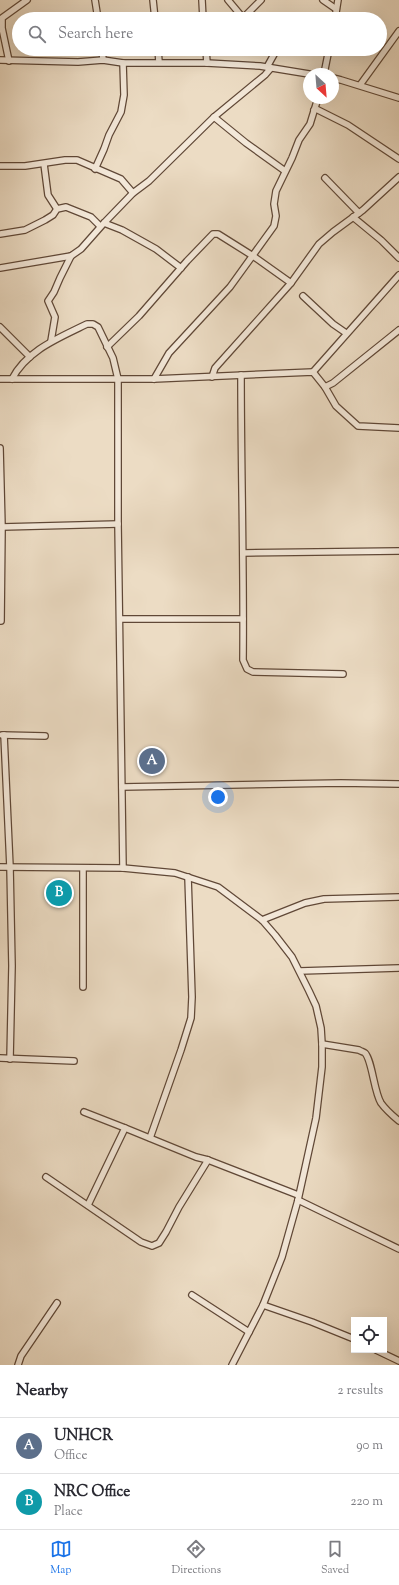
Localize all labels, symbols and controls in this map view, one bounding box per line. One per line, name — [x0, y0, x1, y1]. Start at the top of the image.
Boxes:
search box — [12, 12, 387, 56]
icon: search — [26, 23, 48, 45]
text: Search here — [58, 24, 133, 45]
north arrow — [303, 68, 339, 104]
pin: A — [139, 746, 165, 776]
your location — [208, 787, 228, 807]
pin: B — [46, 878, 72, 908]
map controls — [351, 1317, 387, 1353]
button: locate — [351, 1317, 387, 1353]
text: Nearby — [16, 1379, 68, 1403]
text: 2 results — [338, 1382, 383, 1400]
text: UNHCR — [54, 1426, 113, 1447]
text: A — [24, 1437, 34, 1455]
text: 90 m — [356, 1437, 383, 1455]
text: Office — [54, 1447, 87, 1465]
text: NRC Office — [54, 1482, 130, 1503]
text: B — [25, 1493, 33, 1511]
text: 220 m — [350, 1493, 383, 1511]
text: Place — [54, 1503, 83, 1521]
tab: Map — [50, 1538, 72, 1578]
tab: Directions — [172, 1538, 221, 1578]
tab: Saved — [321, 1538, 349, 1578]

